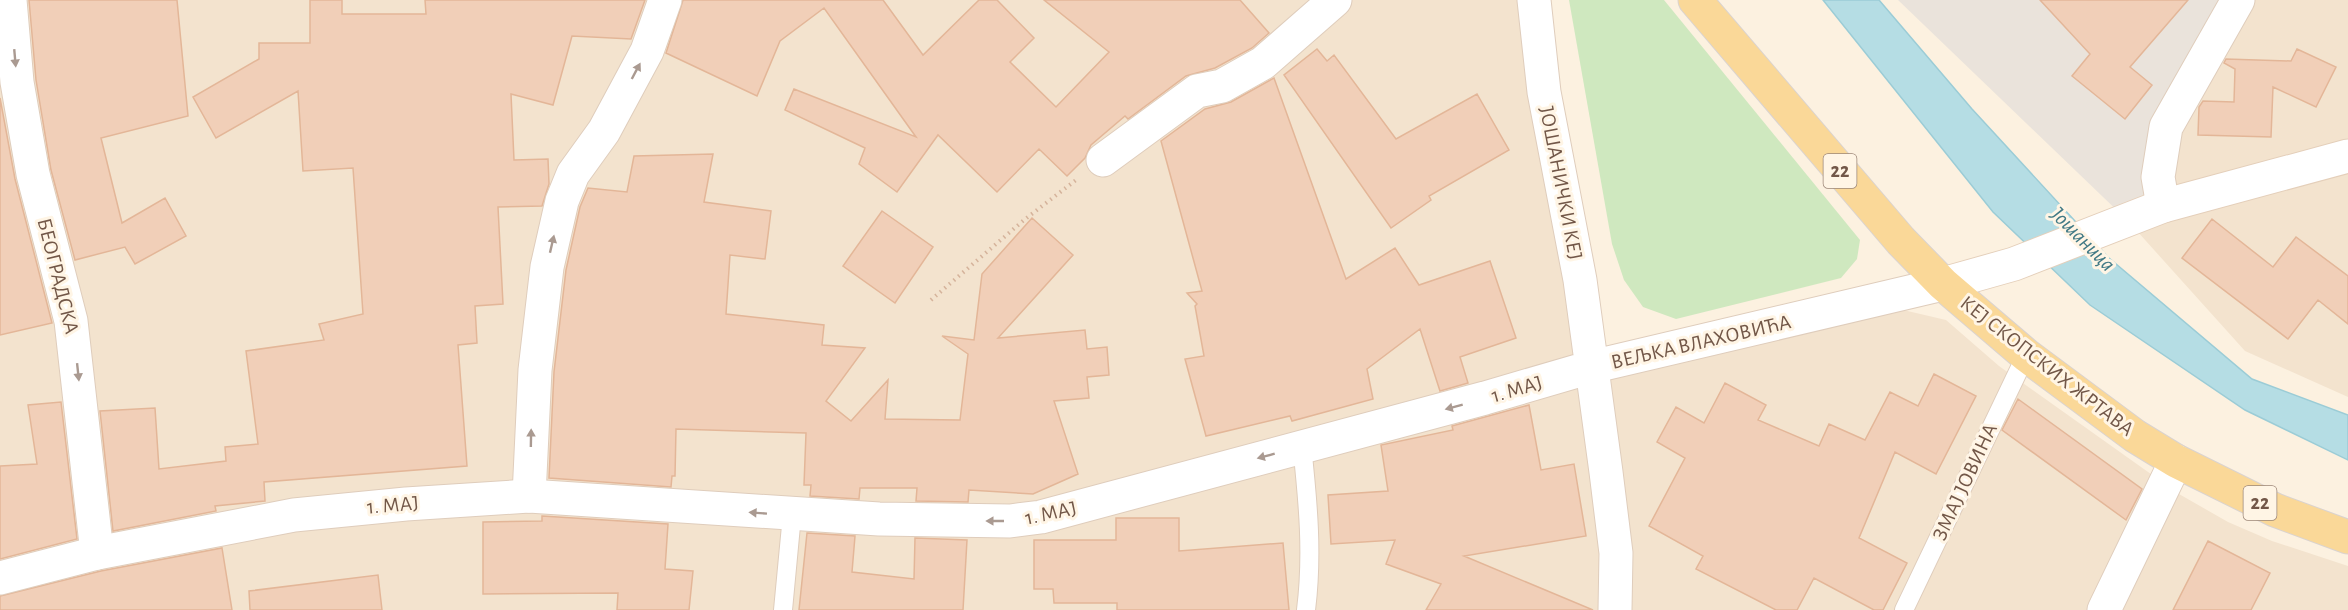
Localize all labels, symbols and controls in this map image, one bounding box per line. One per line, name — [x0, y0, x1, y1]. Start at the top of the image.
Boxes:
one-way arrow — [10, 49, 20, 68]
one-way arrow — [631, 62, 641, 79]
street label: ЈОШАНИЧКИ КЕЈ — [1536, 104, 1586, 262]
road number: 22 — [1824, 154, 1856, 188]
water label: Јошаница — [2046, 202, 2119, 275]
street label: БЕОГРАДСКА — [33, 216, 83, 336]
one-way arrow — [548, 235, 557, 254]
street label: КЕЈ СКОПСКИХ ЖРТАВА — [1956, 292, 2138, 440]
street label: ВЕЉКА ВЛАХОВИЋА — [1609, 311, 1793, 373]
one-way arrow — [73, 363, 83, 382]
street label: 1. МАЈ — [1489, 372, 1545, 406]
one-way arrow — [1445, 402, 1463, 412]
street label: ЗМАЈ ЈОВИНА — [1929, 420, 2001, 544]
one-way arrow — [526, 428, 536, 447]
one-way arrow — [1257, 452, 1275, 462]
road number: 22 — [2244, 486, 2276, 520]
street label: 1. МАЈ — [366, 492, 420, 518]
street label: 1. МАЈ — [1023, 497, 1079, 529]
one-way arrow — [749, 508, 768, 517]
one-way arrow — [986, 516, 1005, 526]

